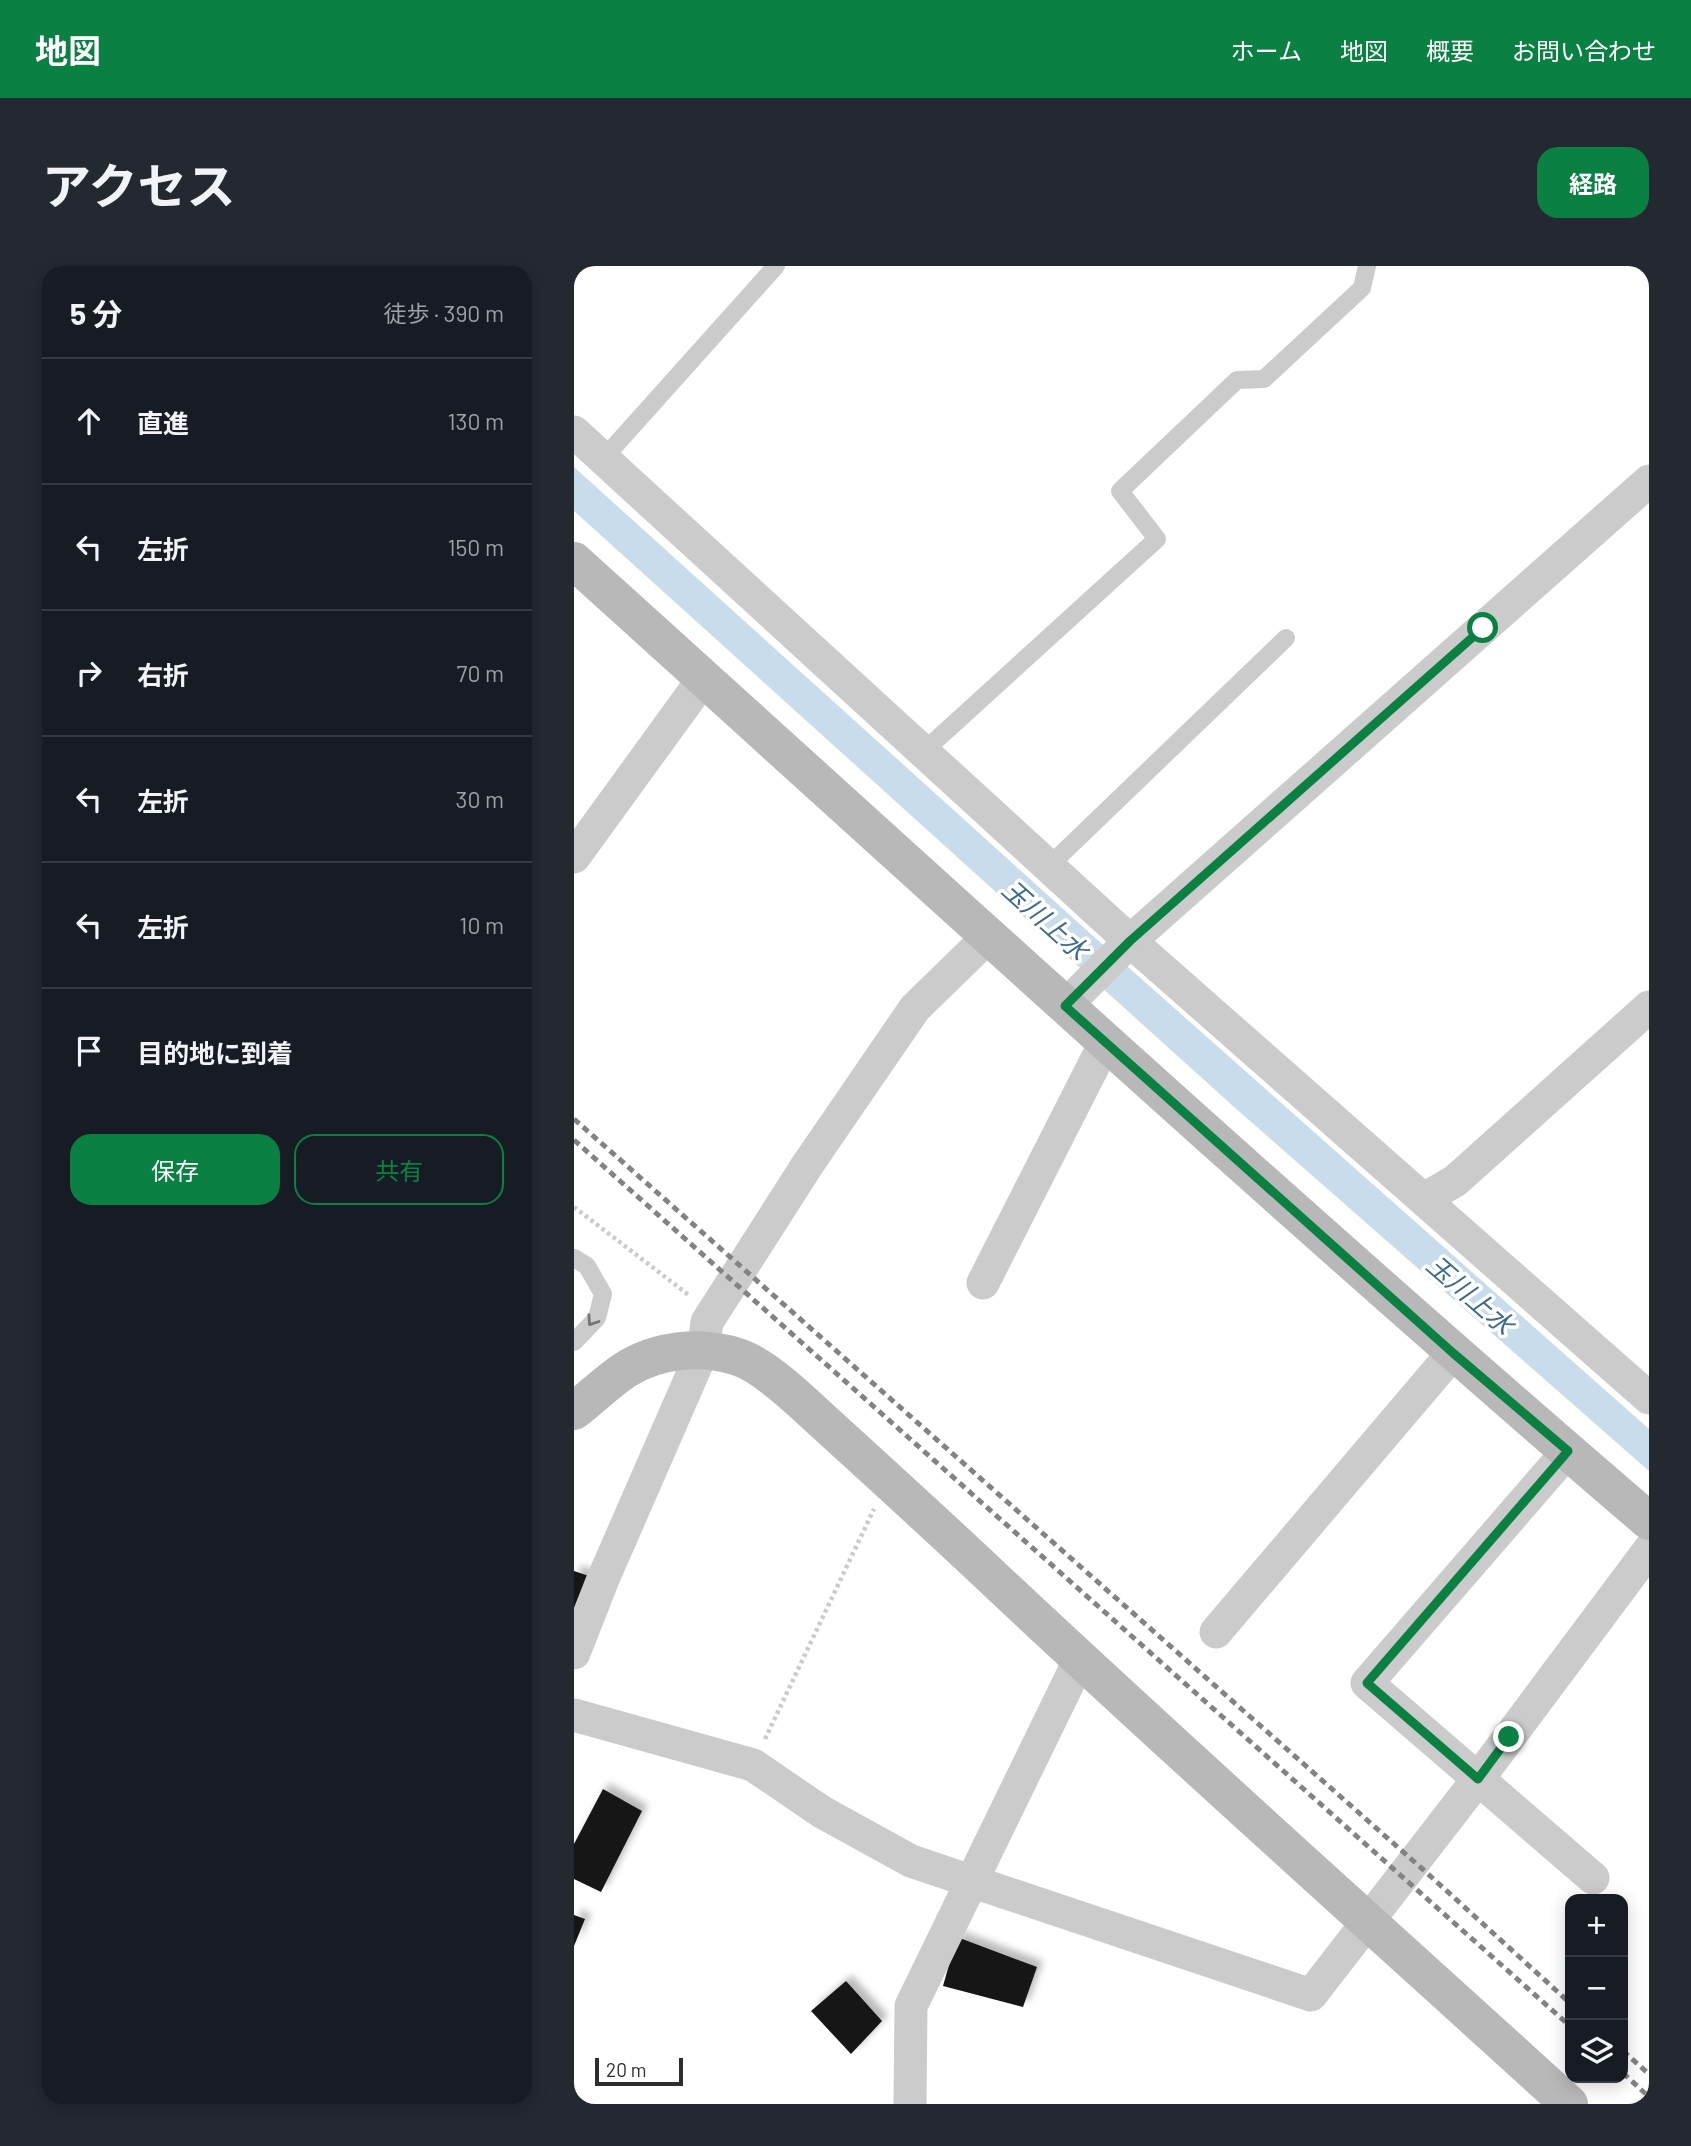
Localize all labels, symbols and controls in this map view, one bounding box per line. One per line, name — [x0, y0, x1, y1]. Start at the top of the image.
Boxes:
text: 地図 — [35, 30, 101, 70]
text: ホーム — [1231, 36, 1302, 65]
text: 地図 — [1340, 36, 1388, 65]
text: 概要 — [1426, 36, 1474, 65]
text: お問い合わせ — [1512, 36, 1656, 65]
button: 経路 — [1537, 147, 1649, 218]
text: アクセス — [42, 155, 236, 214]
text: 5 分 — [70, 295, 122, 331]
text: 徒歩 · 390 m — [384, 299, 504, 327]
icon: ahead — [70, 402, 108, 440]
text: 直進 — [137, 407, 189, 438]
text: 130 m — [447, 407, 504, 435]
icon: left — [70, 528, 108, 566]
text: 左折 — [137, 533, 189, 564]
text: 150 m — [448, 533, 504, 561]
route start — [1467, 612, 1498, 643]
icon: right — [70, 654, 108, 692]
text: 右折 — [137, 659, 189, 690]
text: 70 m — [457, 659, 504, 687]
icon: left — [70, 780, 108, 818]
text: 左折 — [137, 785, 189, 816]
text: 30 m — [456, 785, 504, 813]
water label: 玉川上水 — [997, 873, 1097, 967]
icon: left — [70, 906, 108, 944]
text: 左折 — [137, 911, 189, 942]
text: 10 m — [459, 911, 504, 939]
icon: arrive — [70, 1032, 108, 1070]
text: 目的地に到着 — [137, 1037, 293, 1068]
button: 保存 — [70, 1134, 280, 1205]
button: 共有 — [294, 1134, 504, 1205]
water label: 玉川上水 — [1422, 1248, 1523, 1342]
one-way arrow — [588, 1313, 600, 1326]
route end — [1493, 1721, 1524, 1752]
map controls — [1565, 1894, 1628, 2083]
button: + — [1565, 1894, 1628, 1957]
button: − — [1565, 1957, 1628, 2020]
button: layers — [1565, 2020, 1628, 2083]
scale bar — [595, 2055, 682, 2087]
text: 20 m — [606, 2058, 646, 2081]

